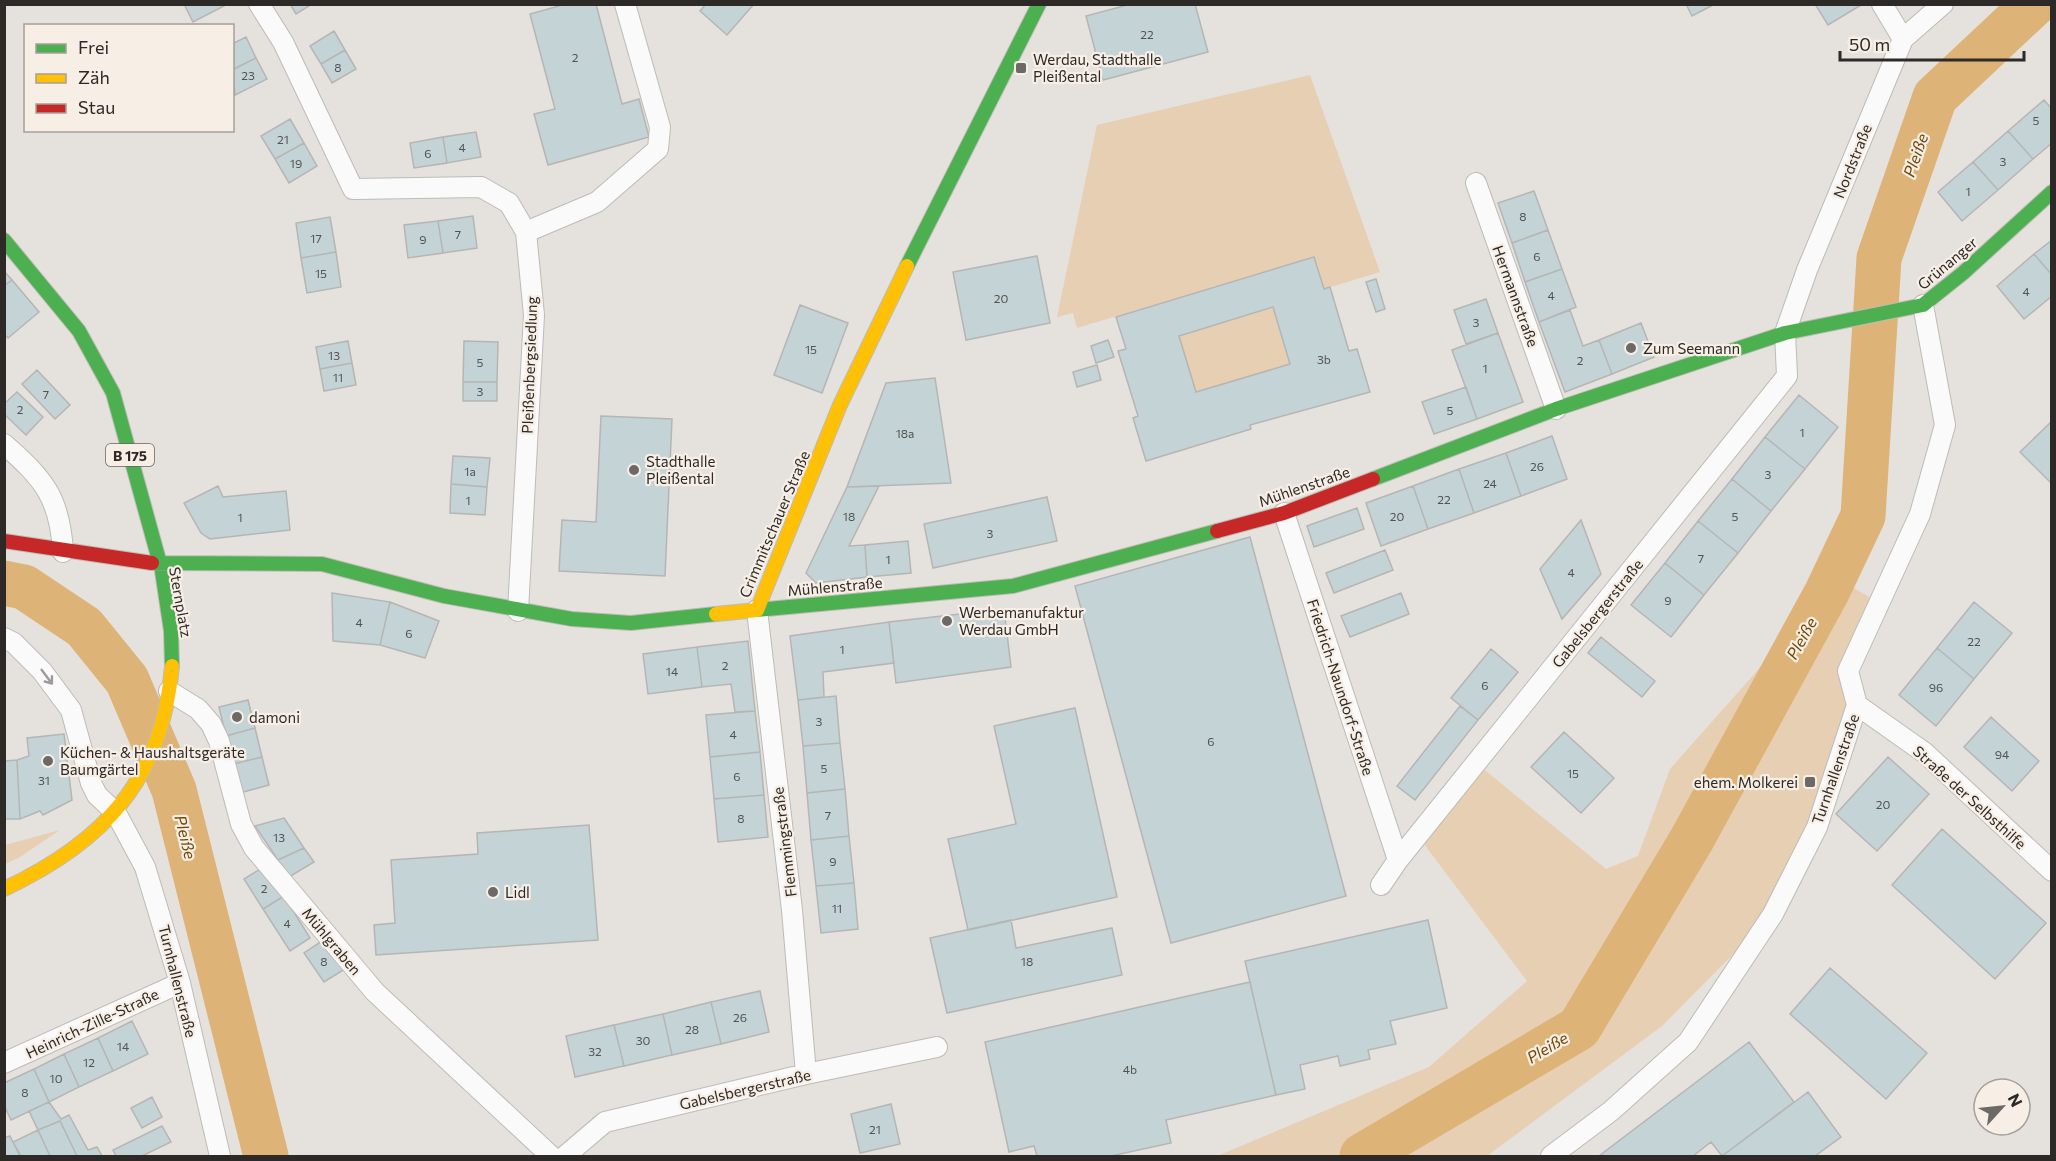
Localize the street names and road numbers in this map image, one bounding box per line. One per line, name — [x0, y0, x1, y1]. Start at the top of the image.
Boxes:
street label: Nordstraße — [1829, 121, 1875, 201]
street label: Grünanger — [1914, 233, 1980, 293]
street label: Hermannstraße — [1489, 243, 1543, 349]
street label: Pleißenbergsiedlung — [518, 296, 540, 434]
road number: B 175 — [106, 444, 154, 466]
street label: Crimmitschauer Straße — [735, 448, 813, 600]
street label: Mühlenstraße — [1256, 462, 1352, 510]
street label: Gabelsbergerstraße — [1548, 555, 1646, 671]
street label: Sternplatz — [166, 565, 196, 639]
street label: Mühlenstraße — [787, 573, 883, 599]
street label: Friedrich-Naundorf-Straße — [1304, 597, 1378, 777]
street label: Turnhallenstraße — [1808, 711, 1862, 827]
street label: Straße der Selbsthilfe — [1910, 742, 2030, 852]
street label: Flemmingstraße — [768, 786, 800, 898]
street label: Mühlgraben — [299, 904, 365, 978]
street label: Turnhallenstraße — [155, 923, 201, 1039]
street label: Heinrich-Zille-Straße — [23, 984, 161, 1062]
street label: Gabelsbergerstraße — [678, 1065, 813, 1113]

